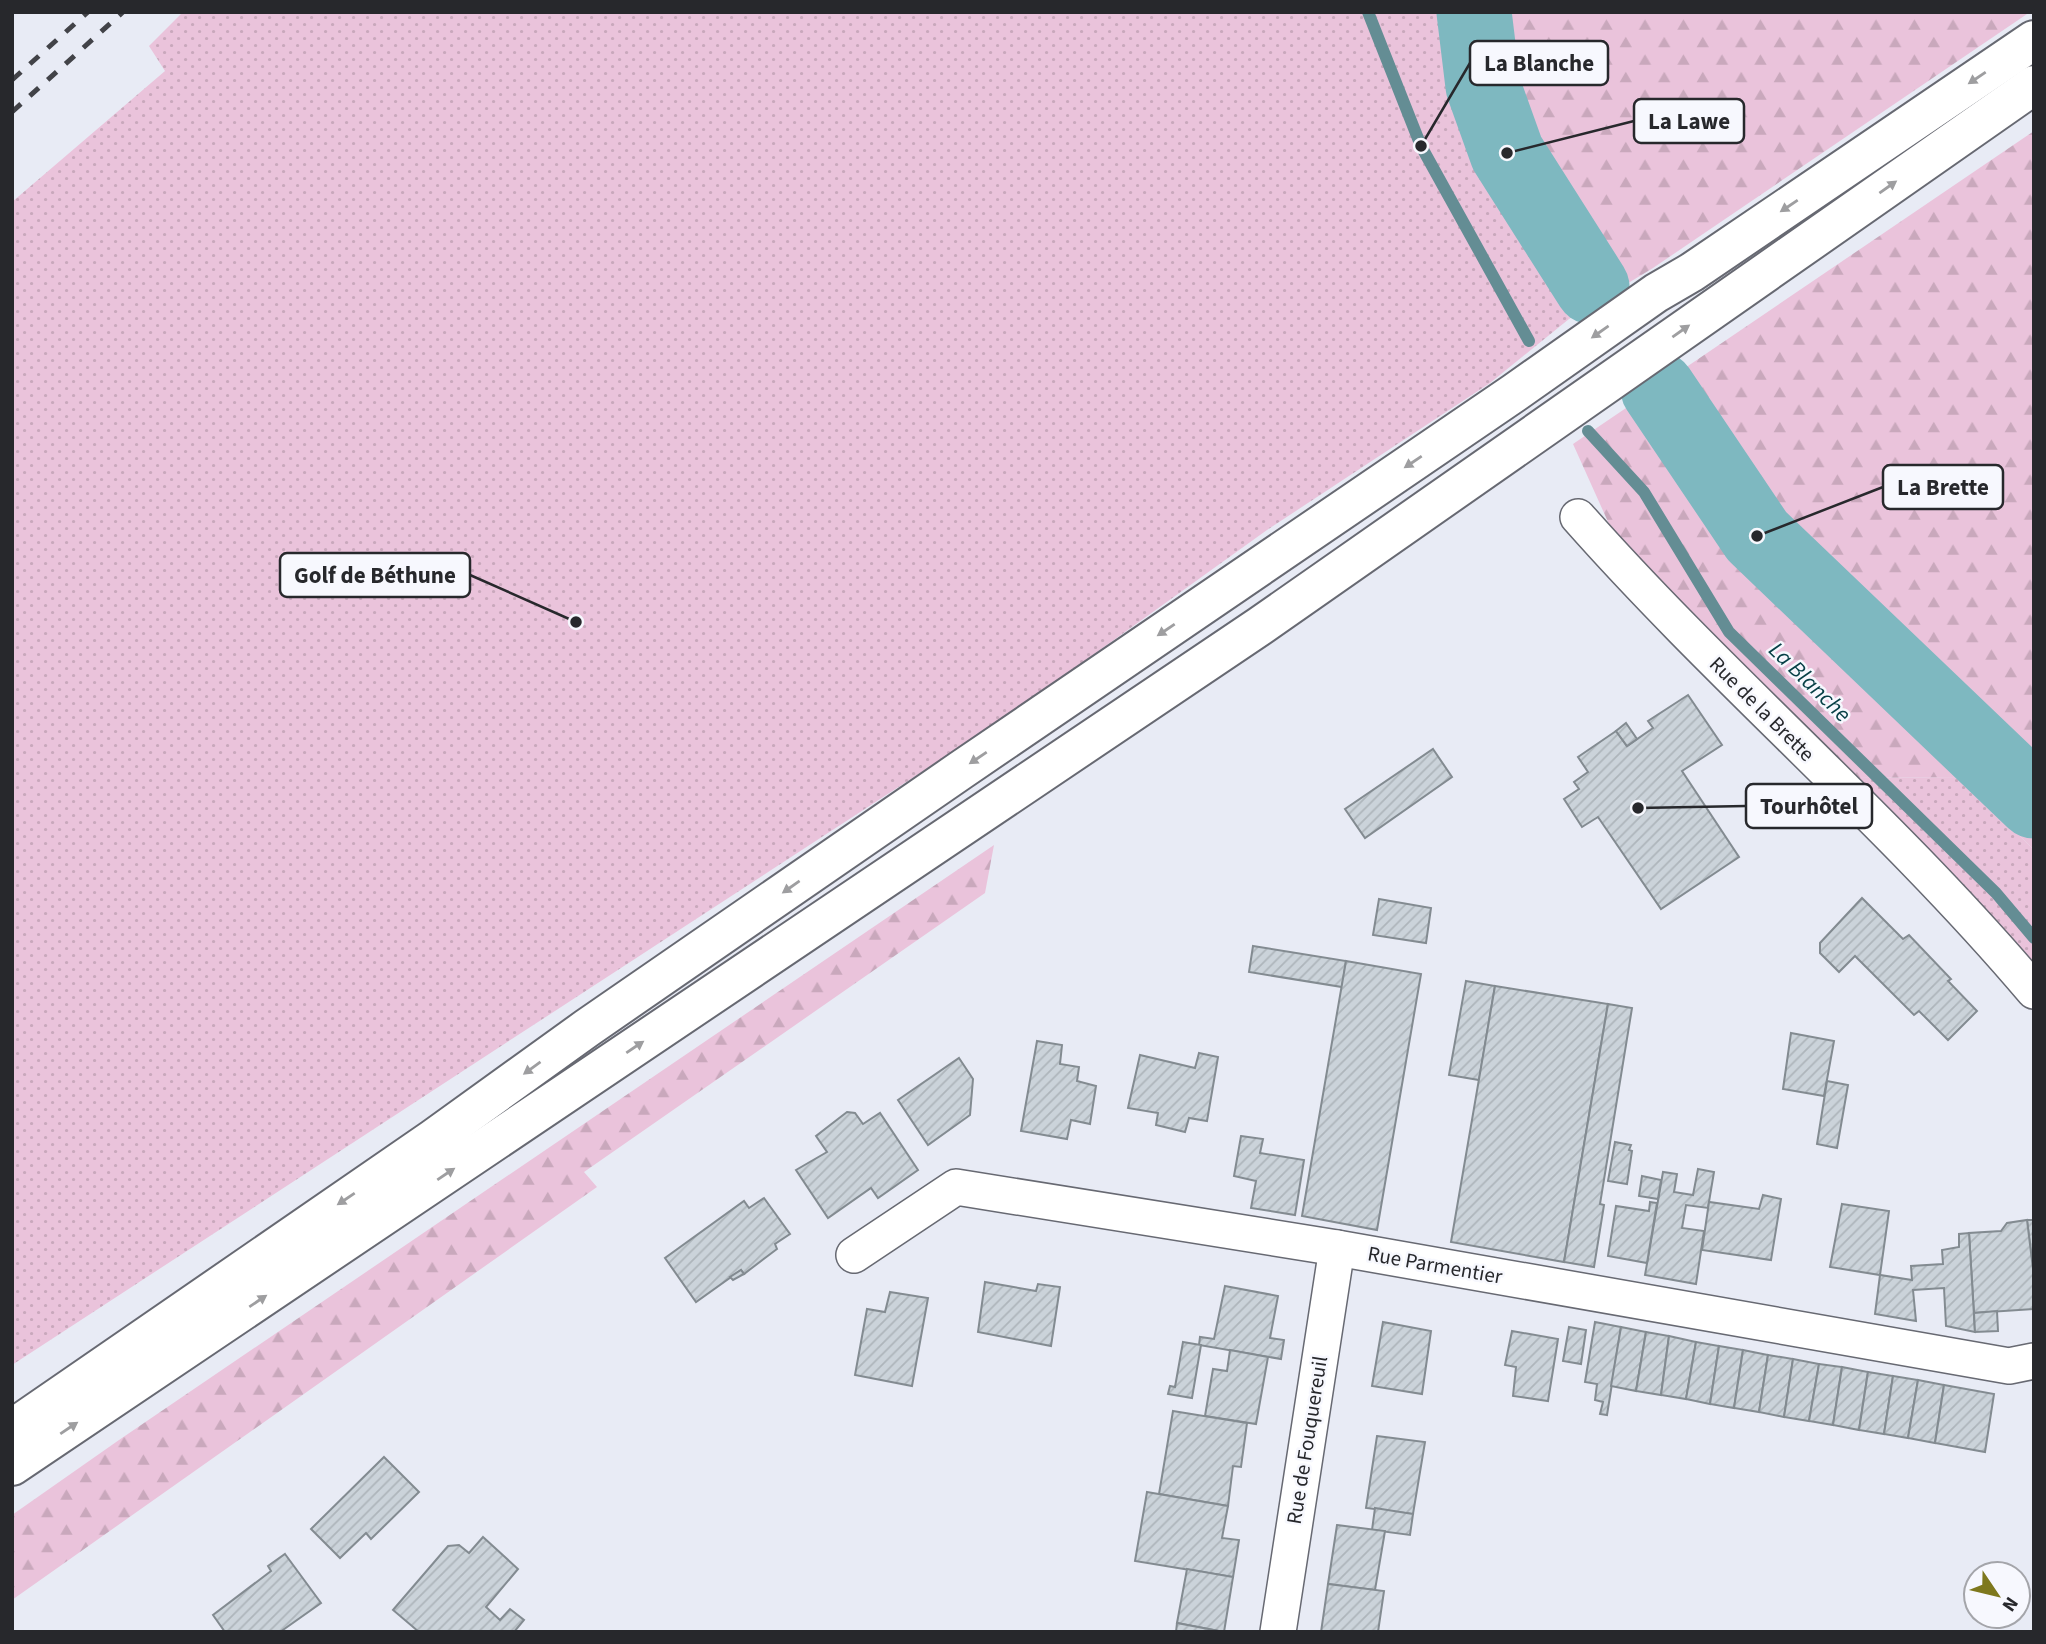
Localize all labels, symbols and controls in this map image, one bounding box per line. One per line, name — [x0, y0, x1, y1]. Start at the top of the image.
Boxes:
callout: La Blanche — [1470, 41, 1608, 85]
text: La Blanche — [1484, 47, 1594, 80]
one-way arrow — [1968, 71, 1986, 85]
callout: La Lawe — [1634, 99, 1744, 143]
text: La Lawe — [1648, 105, 1730, 138]
one-way arrow — [1879, 180, 1897, 194]
one-way arrow — [1780, 199, 1798, 213]
one-way arrow — [1672, 324, 1690, 338]
one-way arrow — [1591, 325, 1609, 339]
one-way arrow — [1404, 455, 1422, 469]
callout: La Brette — [1883, 465, 2003, 509]
text: La Brette — [1897, 471, 1989, 504]
callout: Golf de Béthune — [280, 553, 470, 597]
text: Golf de Béthune — [294, 559, 456, 592]
one-way arrow — [1157, 623, 1175, 637]
water label: La Blanche — [1761, 634, 1859, 730]
street label: Rue de la Brette — [1703, 650, 1821, 768]
one-way arrow — [969, 751, 987, 765]
callout: Tourhôtel — [1746, 784, 1872, 828]
text: Tourhôtel — [1760, 790, 1859, 823]
one-way arrow — [782, 880, 800, 894]
one-way arrow — [626, 1040, 644, 1054]
one-way arrow — [523, 1061, 541, 1075]
one-way arrow — [437, 1168, 456, 1181]
one-way arrow — [337, 1192, 355, 1206]
street label: Rue Parmentier — [1365, 1238, 1505, 1292]
one-way arrow — [248, 1295, 267, 1308]
street label: Rue de Fouquereuil — [1279, 1354, 1335, 1526]
one-way arrow — [60, 1421, 78, 1435]
north arrow — [1962, 1560, 2032, 1630]
text: N — [1995, 1591, 2024, 1617]

